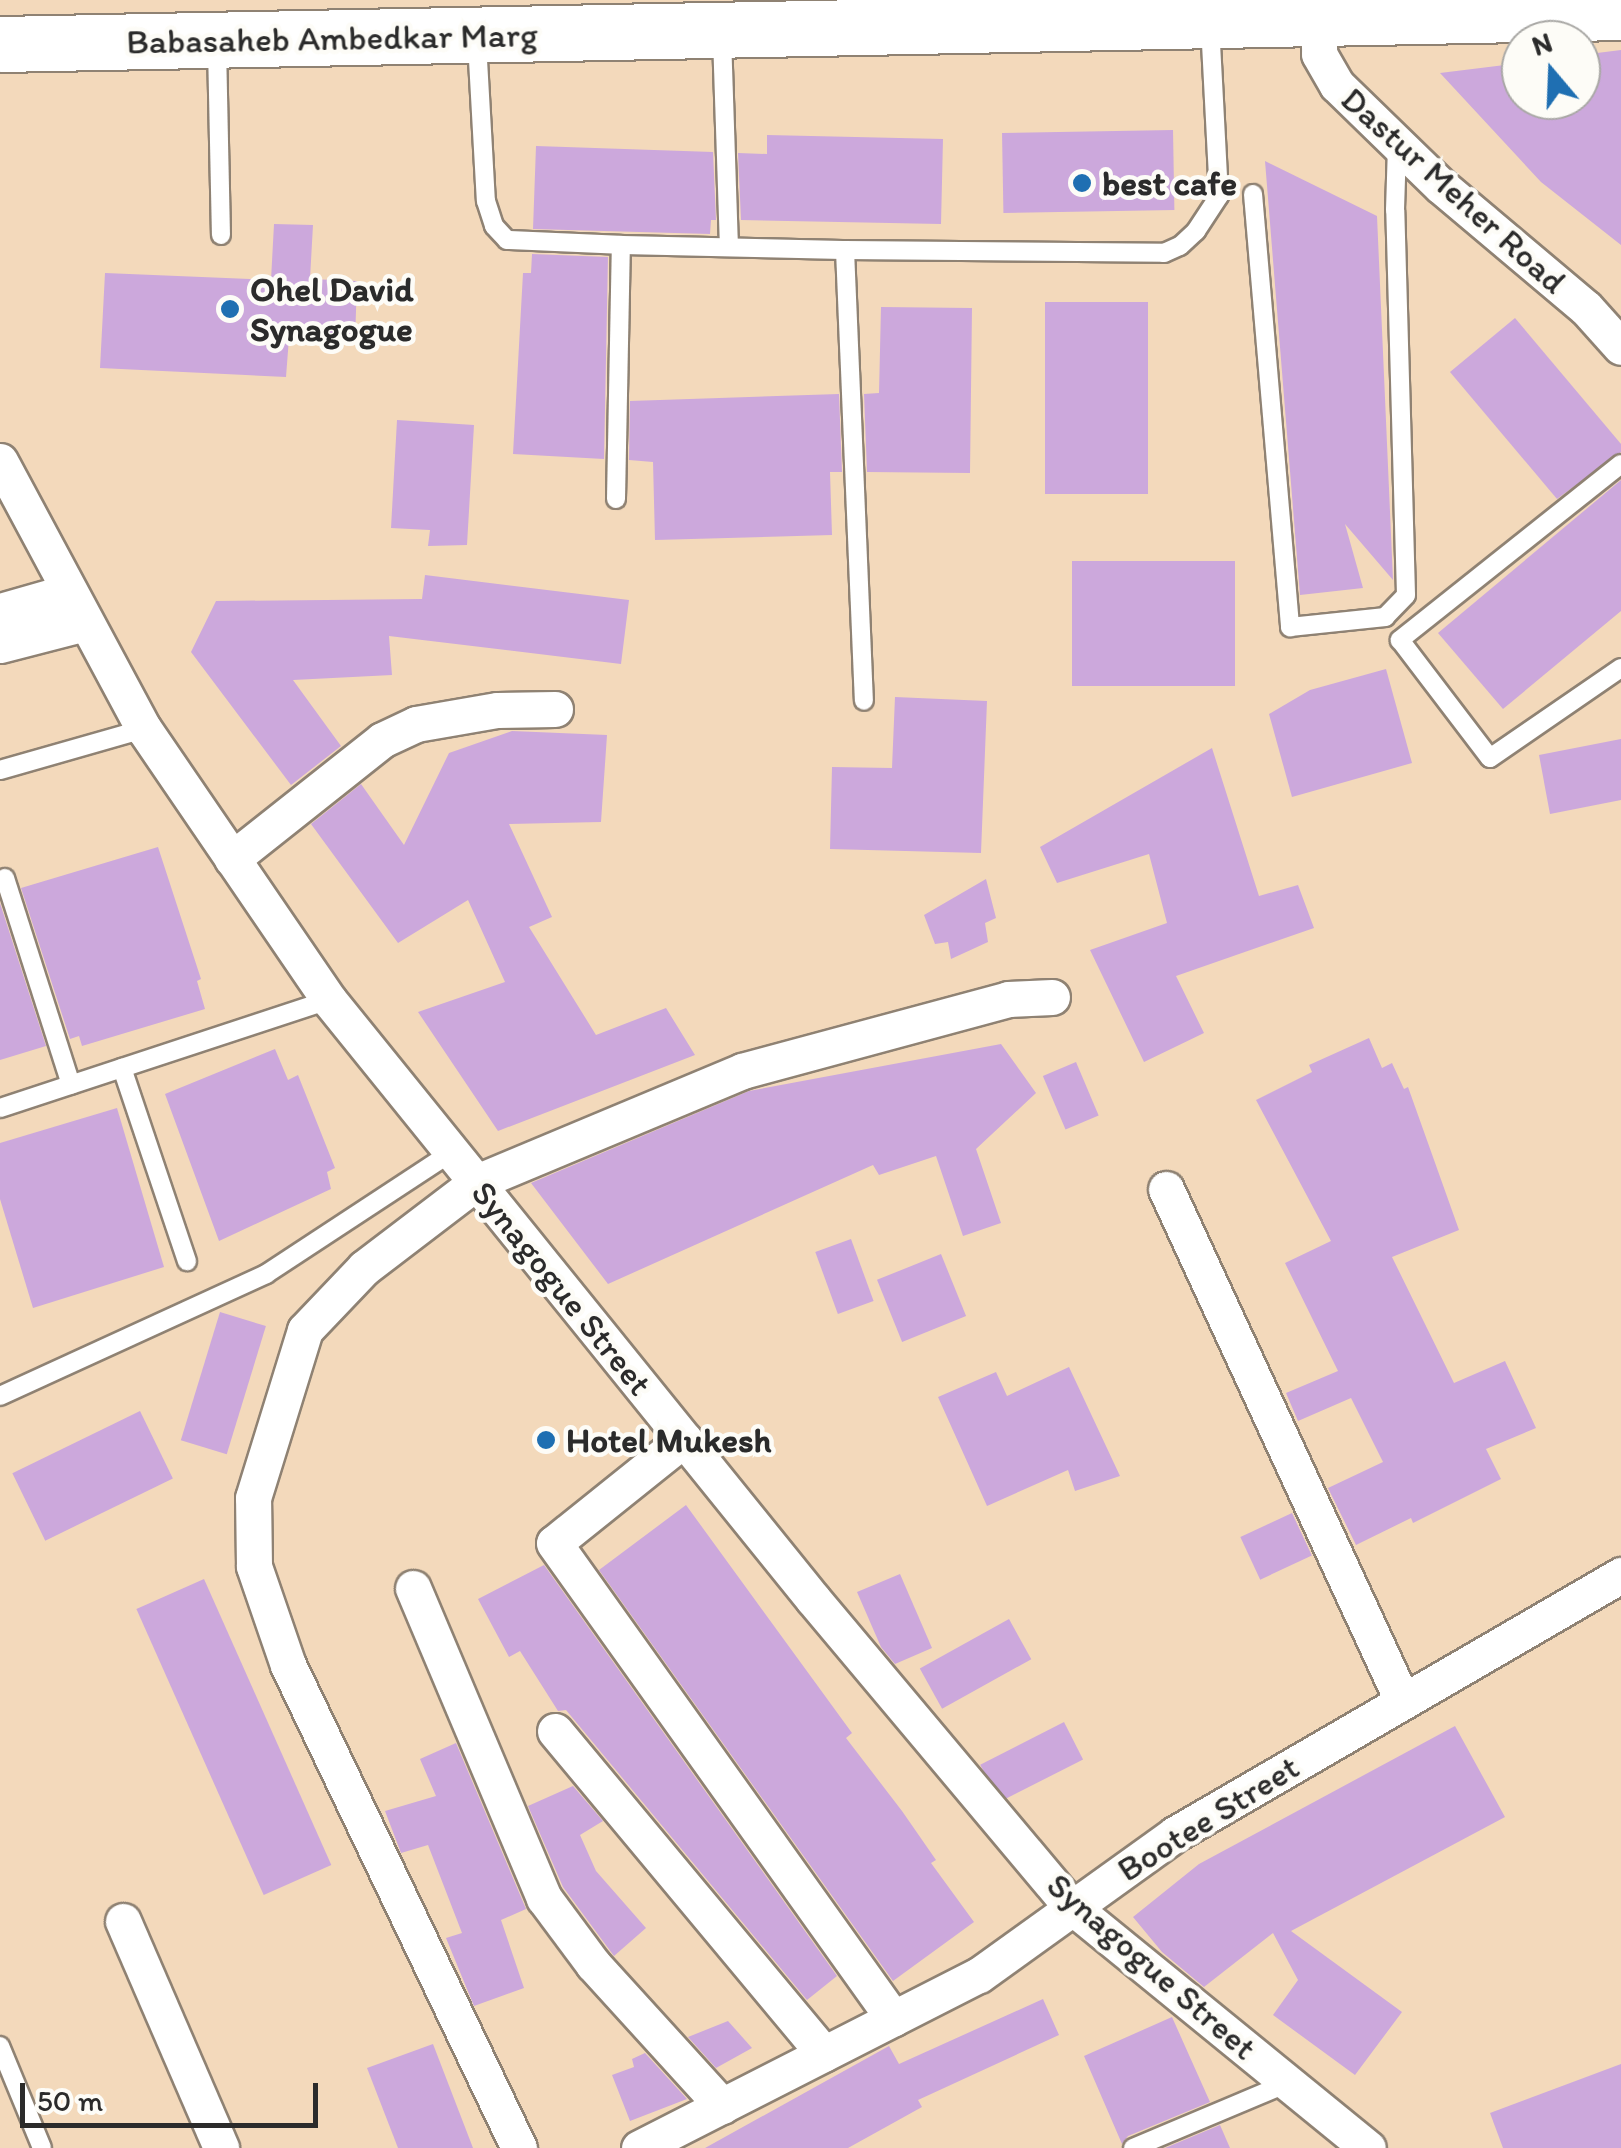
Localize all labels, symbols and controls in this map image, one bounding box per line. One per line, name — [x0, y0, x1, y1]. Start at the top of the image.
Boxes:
street label: Babasaheb Ambedkar Marg — [126, 13, 538, 63]
north arrow — [1501, 20, 1601, 120]
text: N — [1527, 24, 1556, 63]
street label: Dastur Meher Road — [1333, 78, 1575, 302]
place label: best cafe — [1102, 162, 1238, 204]
marker: best cafe — [1071, 172, 1093, 194]
place label: Ohel David Synagogue — [250, 268, 414, 350]
marker: Ohel David Synagogue — [219, 298, 241, 320]
street label: Synagogue Street — [463, 1173, 661, 1403]
place label: Hotel Mukesh — [566, 1419, 771, 1461]
marker: Hotel Mukesh — [535, 1429, 557, 1451]
street label: Bootee Street — [1110, 1746, 1306, 1890]
street label: Synagogue Street — [1039, 1864, 1265, 2068]
scale bar — [25, 2063, 322, 2125]
text: 50 m — [37, 2082, 103, 2119]

